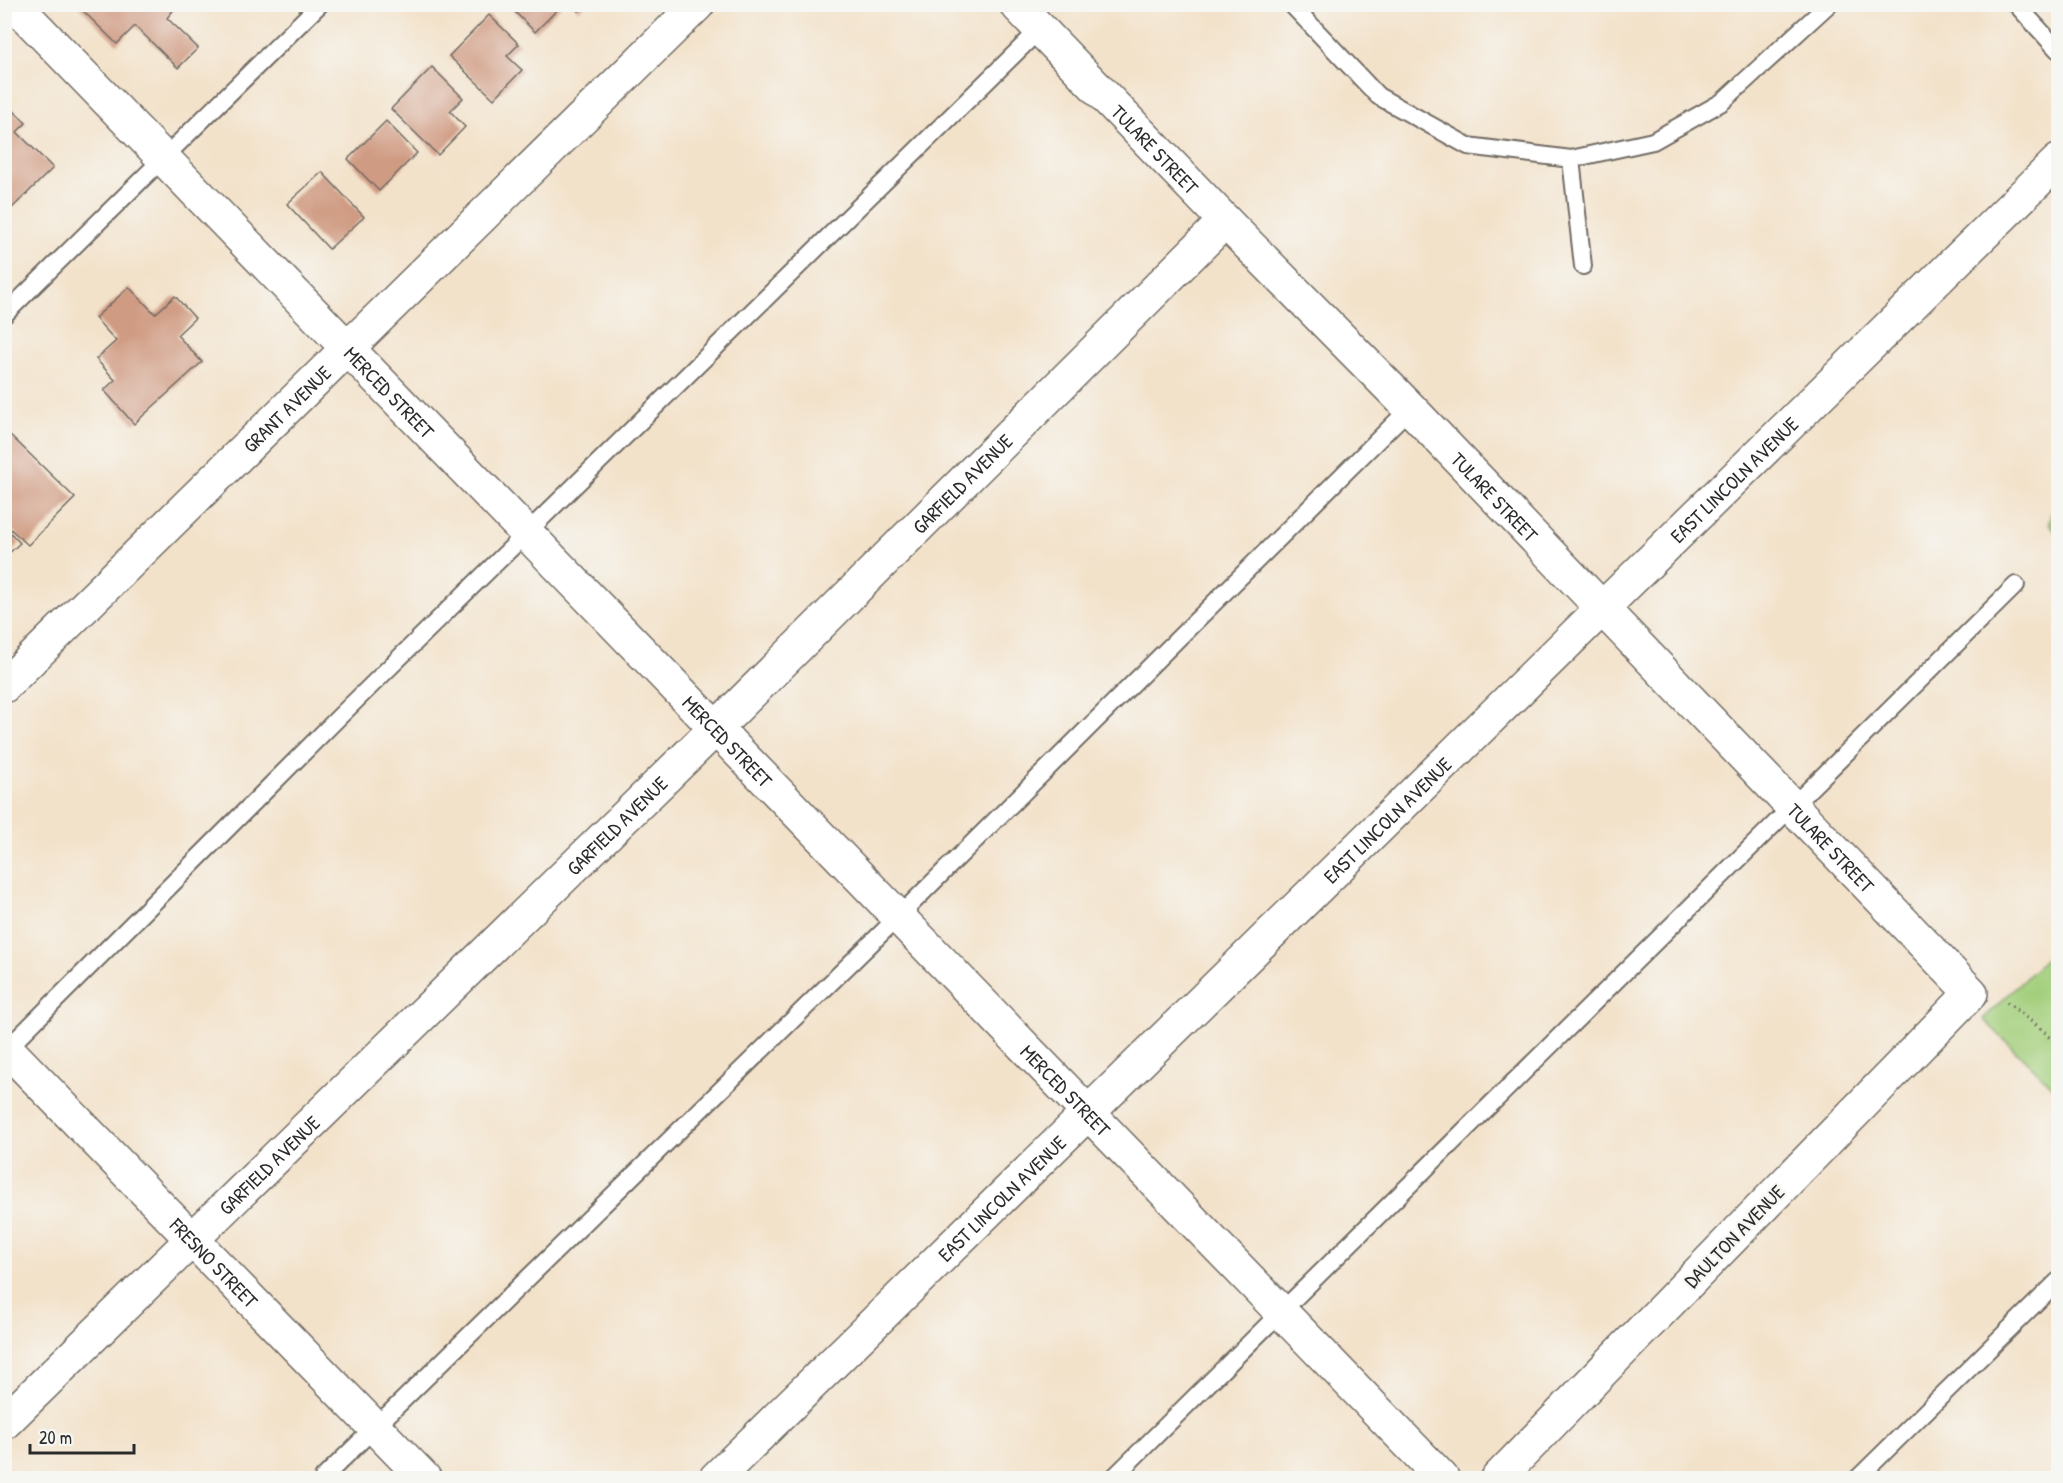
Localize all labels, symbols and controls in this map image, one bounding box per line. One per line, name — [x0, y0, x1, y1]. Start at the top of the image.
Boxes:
street label: TULARE STREET — [1106, 98, 1205, 200]
street label: MERCED STREET — [339, 340, 441, 444]
street label: GRANT AVENUE — [237, 359, 336, 458]
street label: EAST LINCOLN AVENUE — [1664, 410, 1804, 548]
street label: GARFIELD AVENUE — [906, 427, 1018, 539]
street label: TULARE STREET — [1445, 446, 1545, 548]
street label: MERCED STREET — [677, 689, 779, 793]
street label: EAST LINCOLN AVENUE — [1317, 750, 1457, 889]
street label: GARFIELD AVENUE — [560, 769, 673, 881]
street label: TULARE STREET — [1782, 797, 1881, 899]
street label: MERCED STREET — [1015, 1038, 1117, 1142]
street label: GARFIELD AVENUE — [212, 1109, 325, 1220]
street label: EAST LINCOLN AVENUE — [931, 1129, 1072, 1267]
street label: DAULTON AVENUE — [1678, 1178, 1790, 1293]
street label: FRESNO STREET — [164, 1211, 265, 1314]
scale bar — [30, 1417, 134, 1455]
text: 20 m — [39, 1425, 72, 1450]

